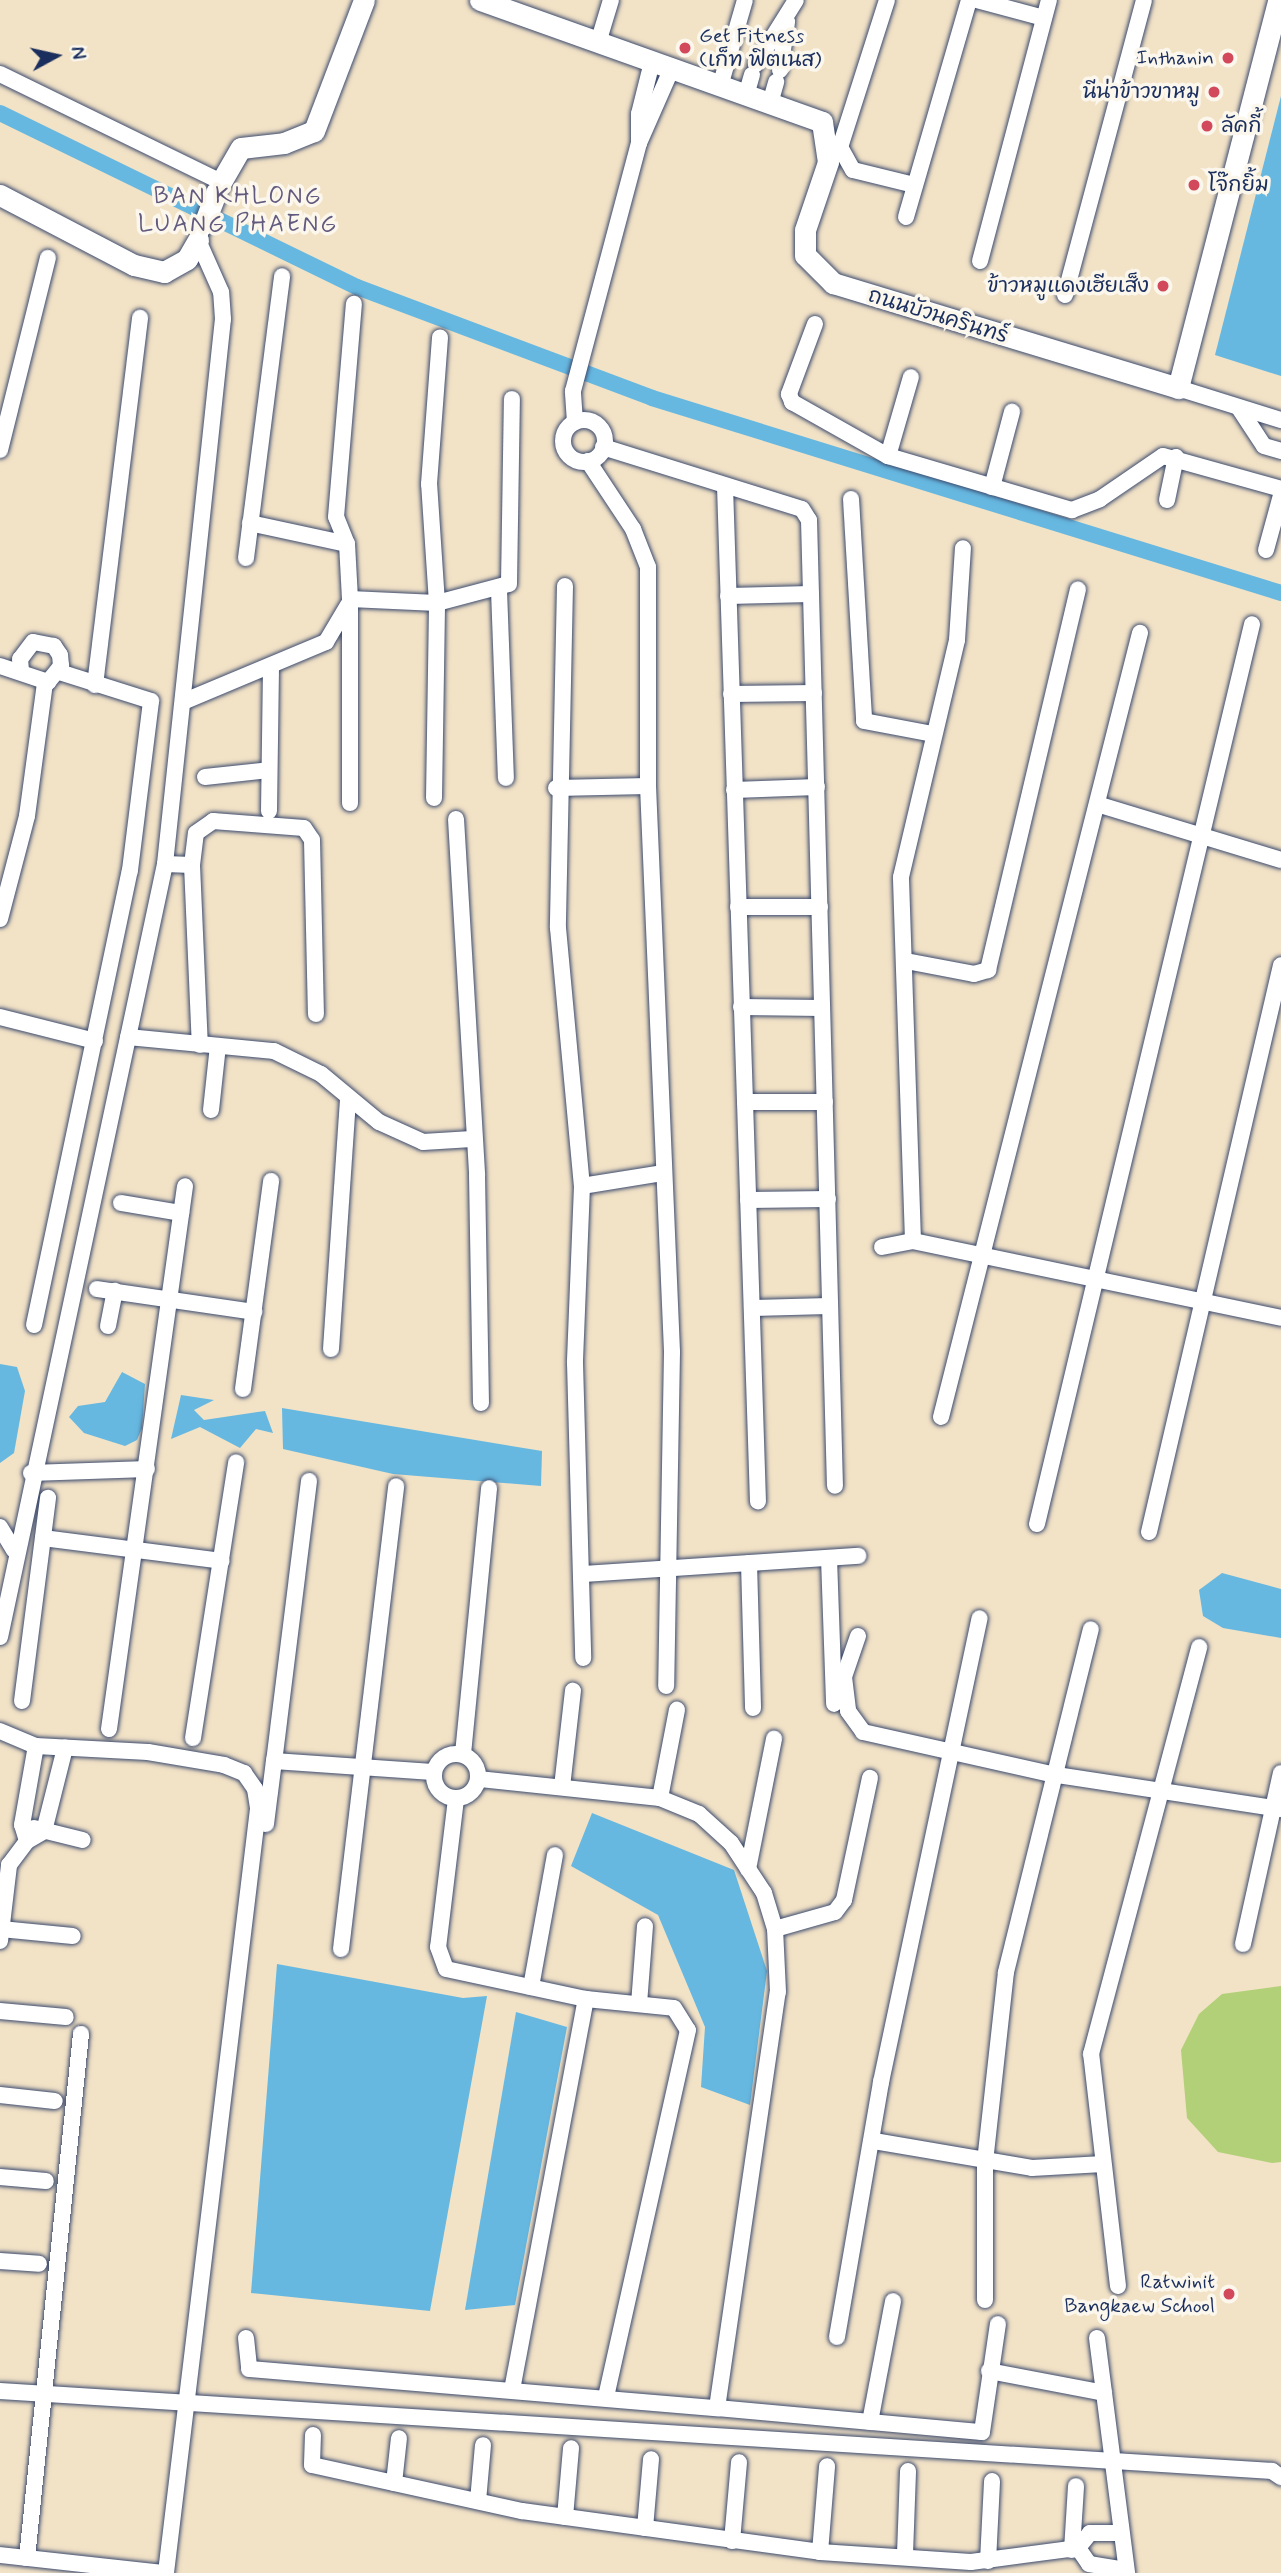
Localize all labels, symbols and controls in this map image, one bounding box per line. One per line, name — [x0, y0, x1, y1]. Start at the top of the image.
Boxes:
north arrow — [21, 21, 91, 91]
place label: Get Fitness (เก็ท ฟิตเนส) — [699, 23, 821, 73]
marker: Get Fitness (เก็ท ฟิตเนส) — [677, 40, 693, 56]
text: N — [64, 45, 91, 61]
place label: Inthanin — [1137, 45, 1214, 71]
marker: Inthanin — [1220, 50, 1236, 66]
place label: นีน่าข้าวขาหมู — [1083, 79, 1200, 105]
marker: นีน่าข้าวขาหมู — [1206, 84, 1222, 100]
place label: ลัคกี้ — [1221, 113, 1261, 139]
marker: ลัคกี้ — [1199, 118, 1215, 134]
place label: โจ๊กยิ้ม — [1208, 172, 1269, 198]
marker: โจ๊กยิ้ม — [1186, 177, 1202, 193]
district label: BAN KHLONG LUANG PHAENG — [139, 183, 337, 239]
place label: ข้าวหมูแดงเฮียเส็ง — [987, 273, 1149, 299]
marker: ข้าวหมูแดงเฮียเส็ง — [1155, 278, 1171, 294]
street label: ถนนบัวนครินทร์ — [865, 283, 1011, 349]
place label: Ratwinit Bangkaew School — [1064, 2269, 1215, 2319]
marker: Ratwinit Bangkaew School — [1221, 2286, 1237, 2302]

